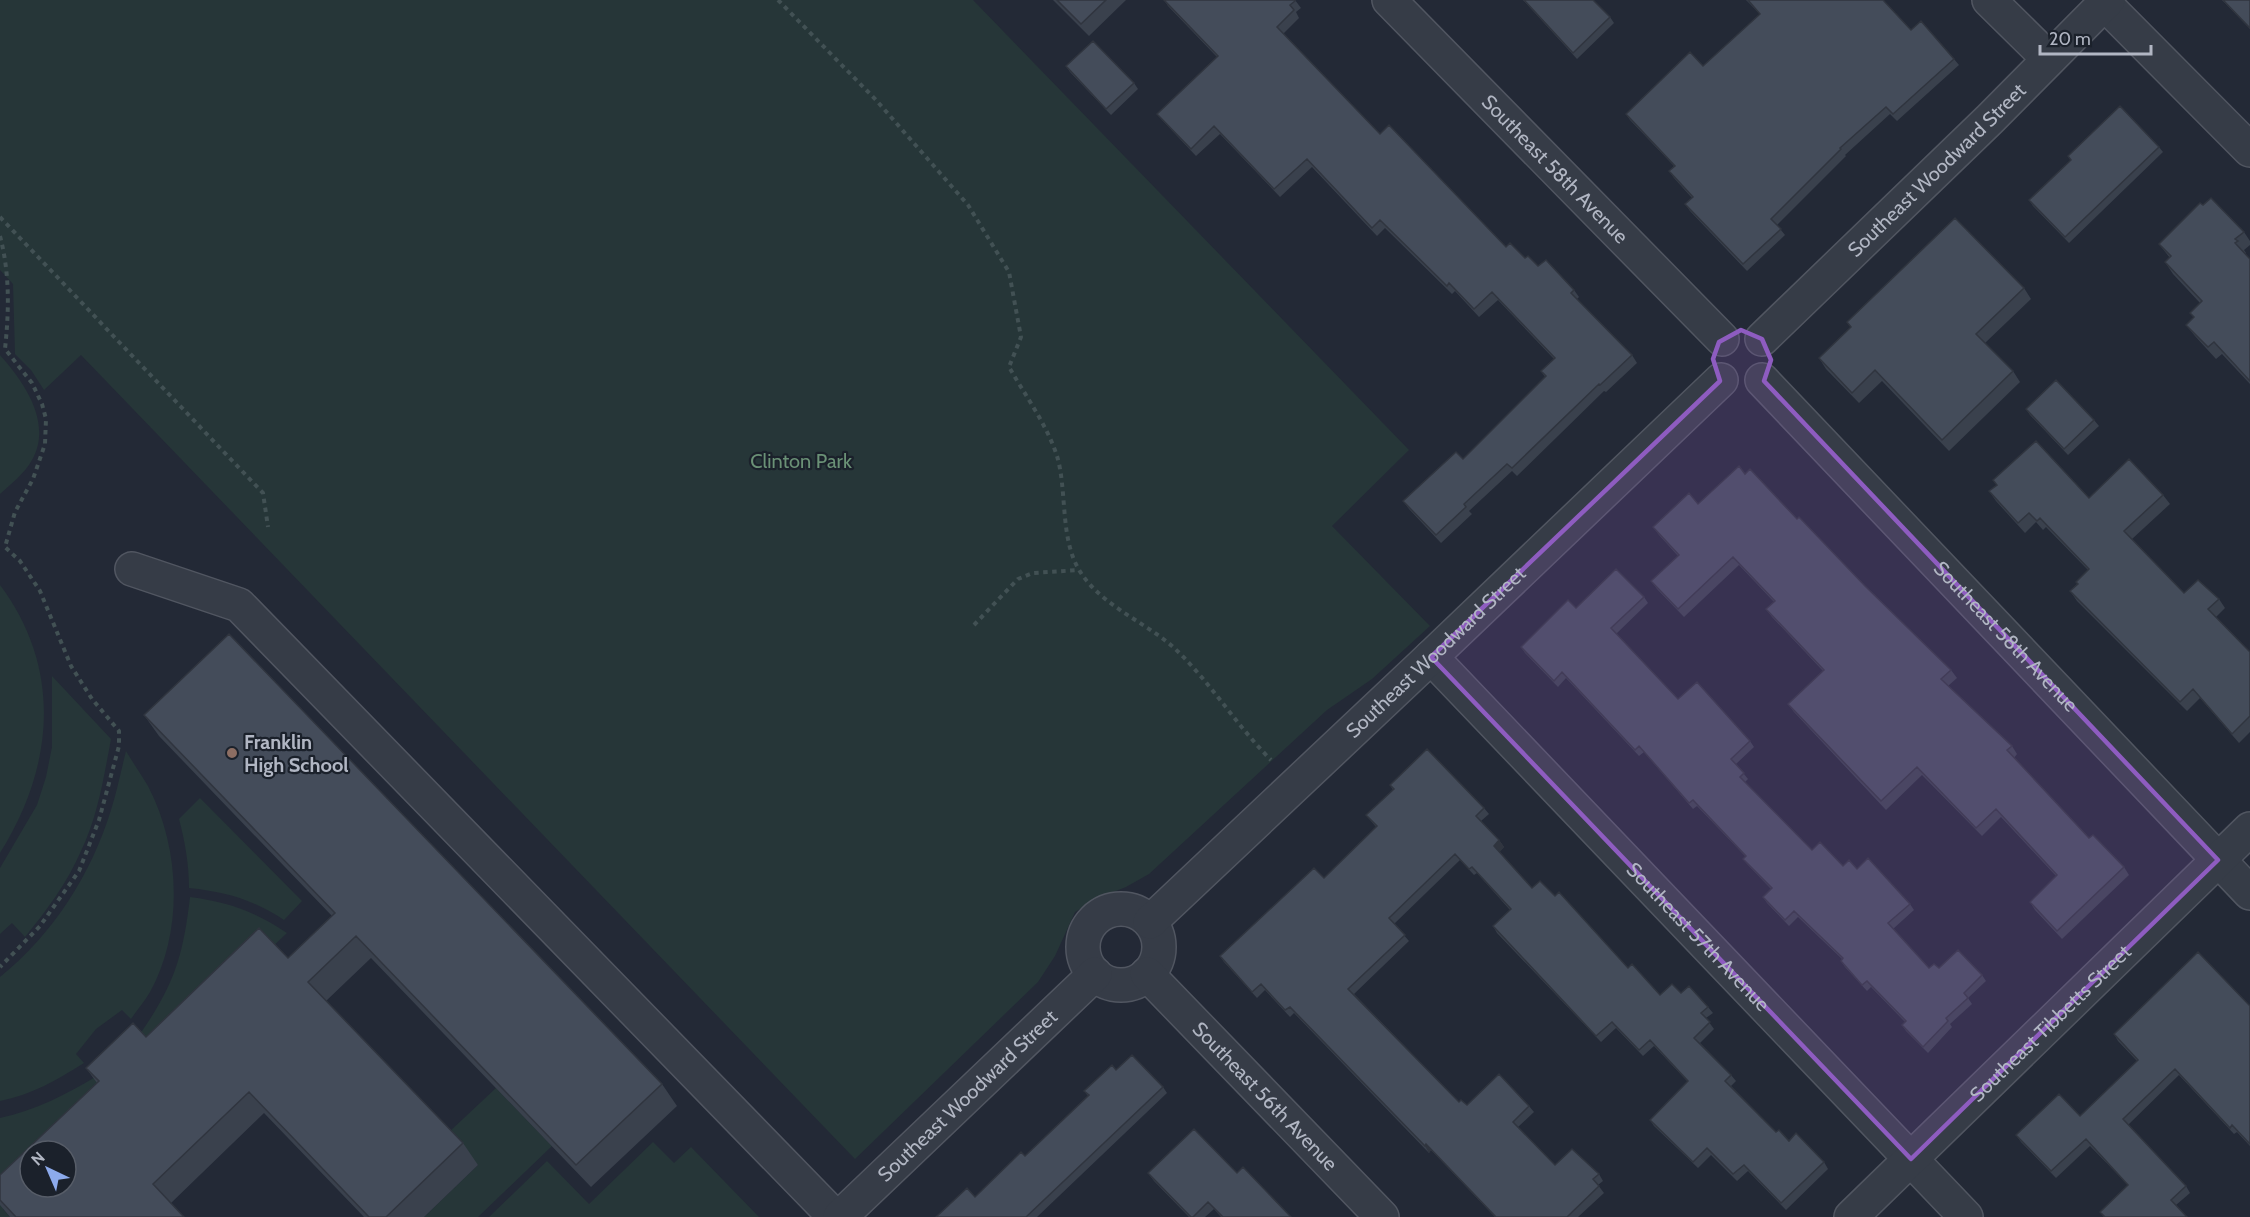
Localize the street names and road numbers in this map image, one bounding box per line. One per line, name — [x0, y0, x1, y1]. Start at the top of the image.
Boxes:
street label: Southeast Woodward Street — [1843, 78, 2031, 262]
street label: Southeast 58th Avenue — [1477, 90, 1633, 248]
street label: Southeast 58th Avenue — [1929, 556, 2083, 717]
street label: Southeast Woodward Street — [1341, 561, 1531, 743]
street label: Southeast 57th Avenue — [1622, 857, 1775, 1016]
street label: Southeast Tibbetts Street — [1965, 939, 2136, 1107]
street label: Southeast Woodward Street — [873, 1004, 1062, 1187]
street label: Southeast 56th Avenue — [1188, 1017, 1343, 1176]

